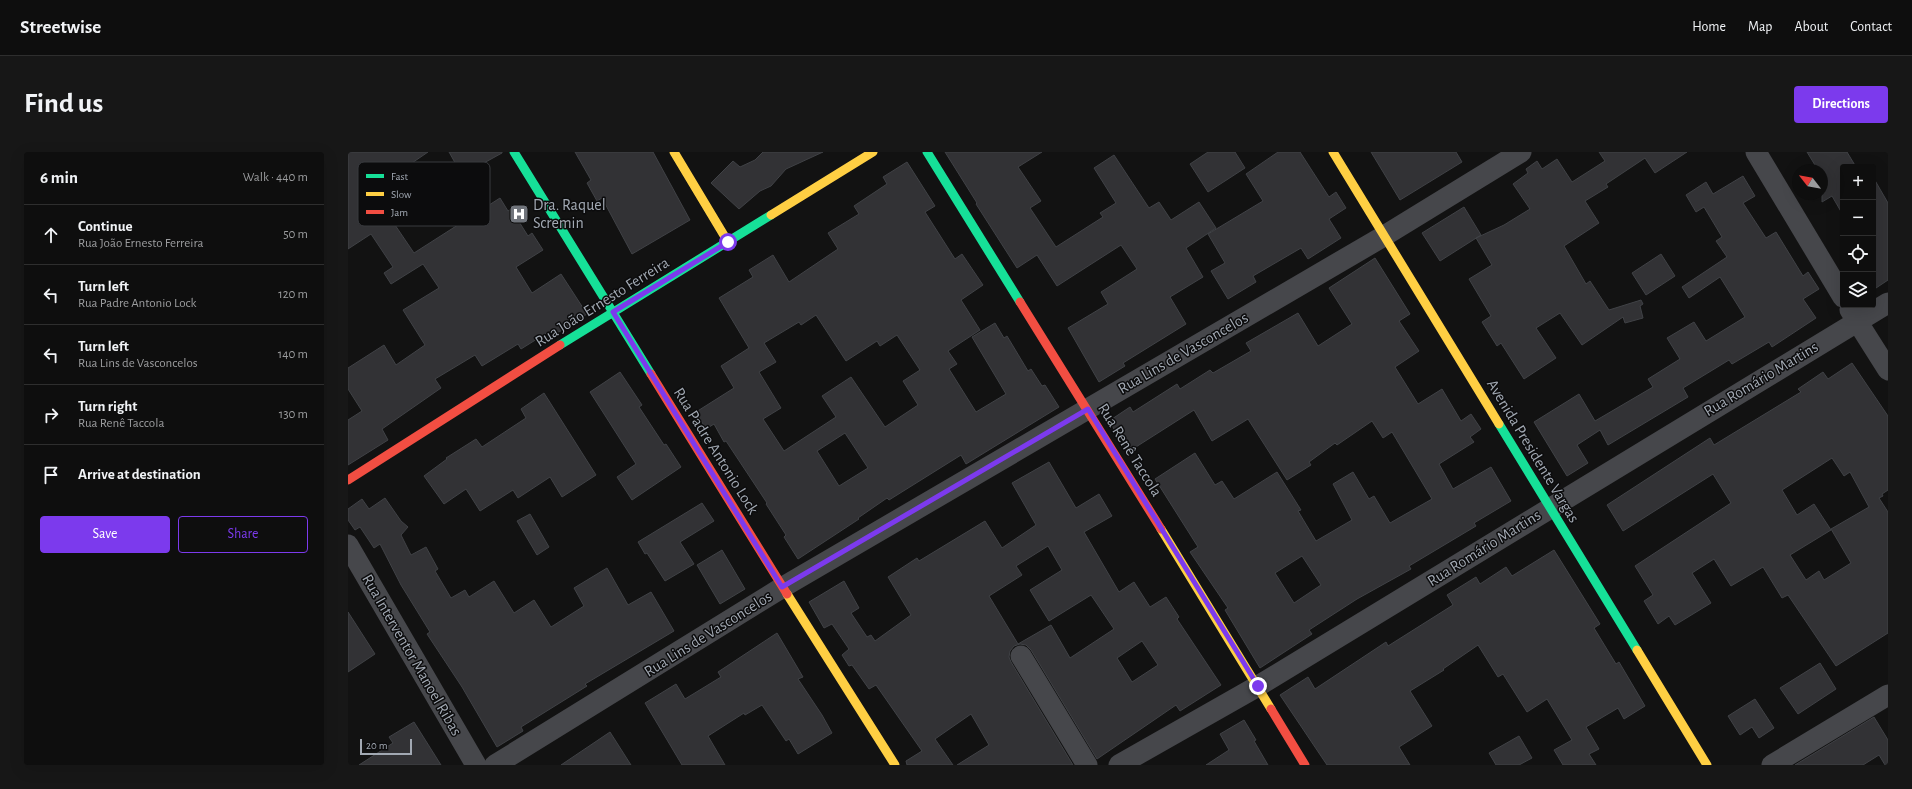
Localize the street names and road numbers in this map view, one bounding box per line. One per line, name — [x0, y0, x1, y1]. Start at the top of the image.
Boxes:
street label: Rua João Ernesto Ferreira — [532, 254, 672, 350]
street label: Rua Lins de Vasconcelos — [1115, 309, 1251, 397]
street label: Rua Romário Martins — [1701, 339, 1821, 419]
street label: Avenida Presidente Vargas — [1484, 377, 1582, 525]
street label: Rua Padre Antonio Lock — [671, 385, 762, 518]
street label: Rua Renê Taccola — [1095, 401, 1165, 499]
street label: Rua Romário Martins — [1424, 507, 1544, 589]
street label: Rua Interventor Manoel Ribas — [359, 572, 465, 738]
street label: Rua Lins de Vasconcelos — [641, 588, 775, 680]

